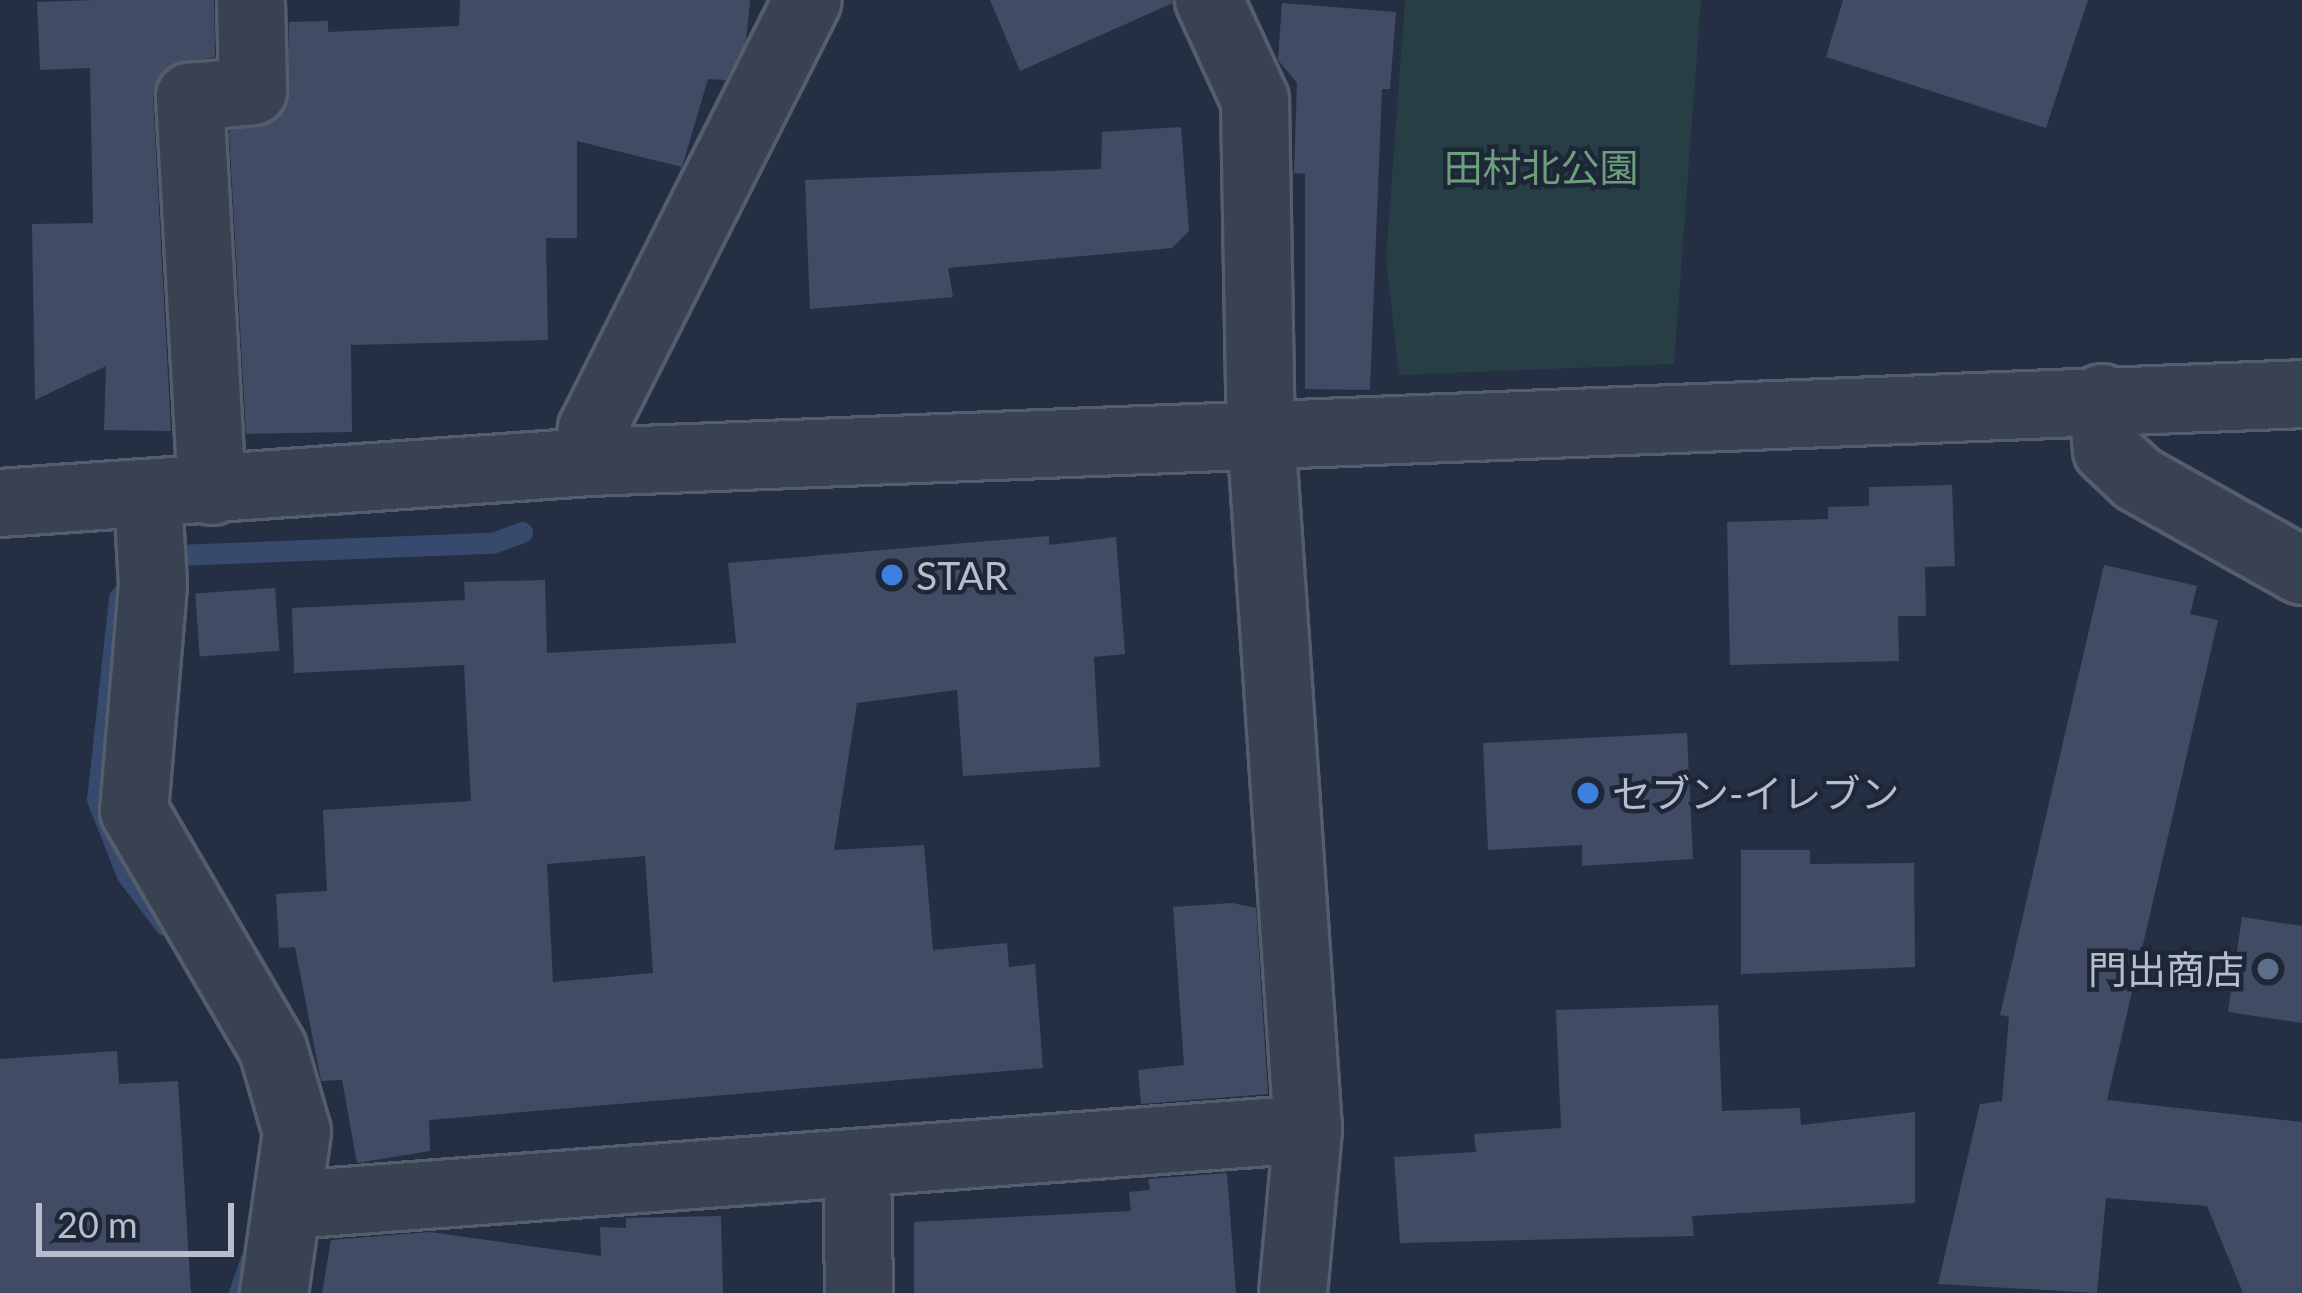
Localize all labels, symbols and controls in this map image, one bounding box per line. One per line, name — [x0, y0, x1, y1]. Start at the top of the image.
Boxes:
park label: 田村北公園 — [1444, 144, 1638, 190]
place label: STAR — [916, 552, 1008, 598]
marker: STAR — [879, 562, 905, 588]
place label: セブン-イレブン — [1612, 770, 1899, 816]
marker: セブン-イレブン — [1575, 780, 1601, 806]
place label: 門出商店 — [2088, 946, 2244, 992]
marker: 門出商店 — [2255, 956, 2281, 982]
scale bar — [42, 1179, 240, 1253]
text: 20 m — [57, 1202, 138, 1246]

